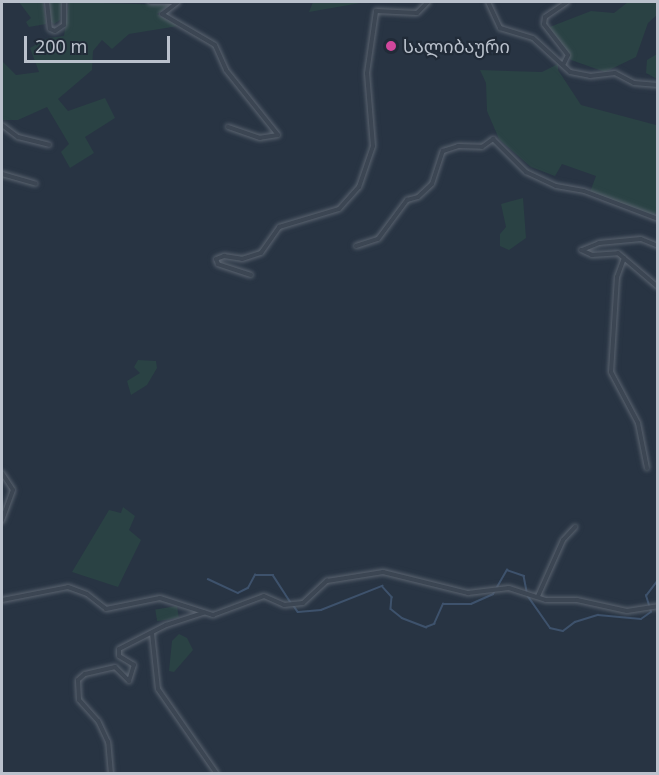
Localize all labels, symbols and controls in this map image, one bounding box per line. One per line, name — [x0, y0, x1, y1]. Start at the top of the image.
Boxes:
scale bar — [27, 24, 172, 62]
text: 200 m — [35, 34, 87, 58]
place label: სალიბაური — [403, 35, 510, 57]
marker: სალიბაური — [384, 39, 398, 53]

